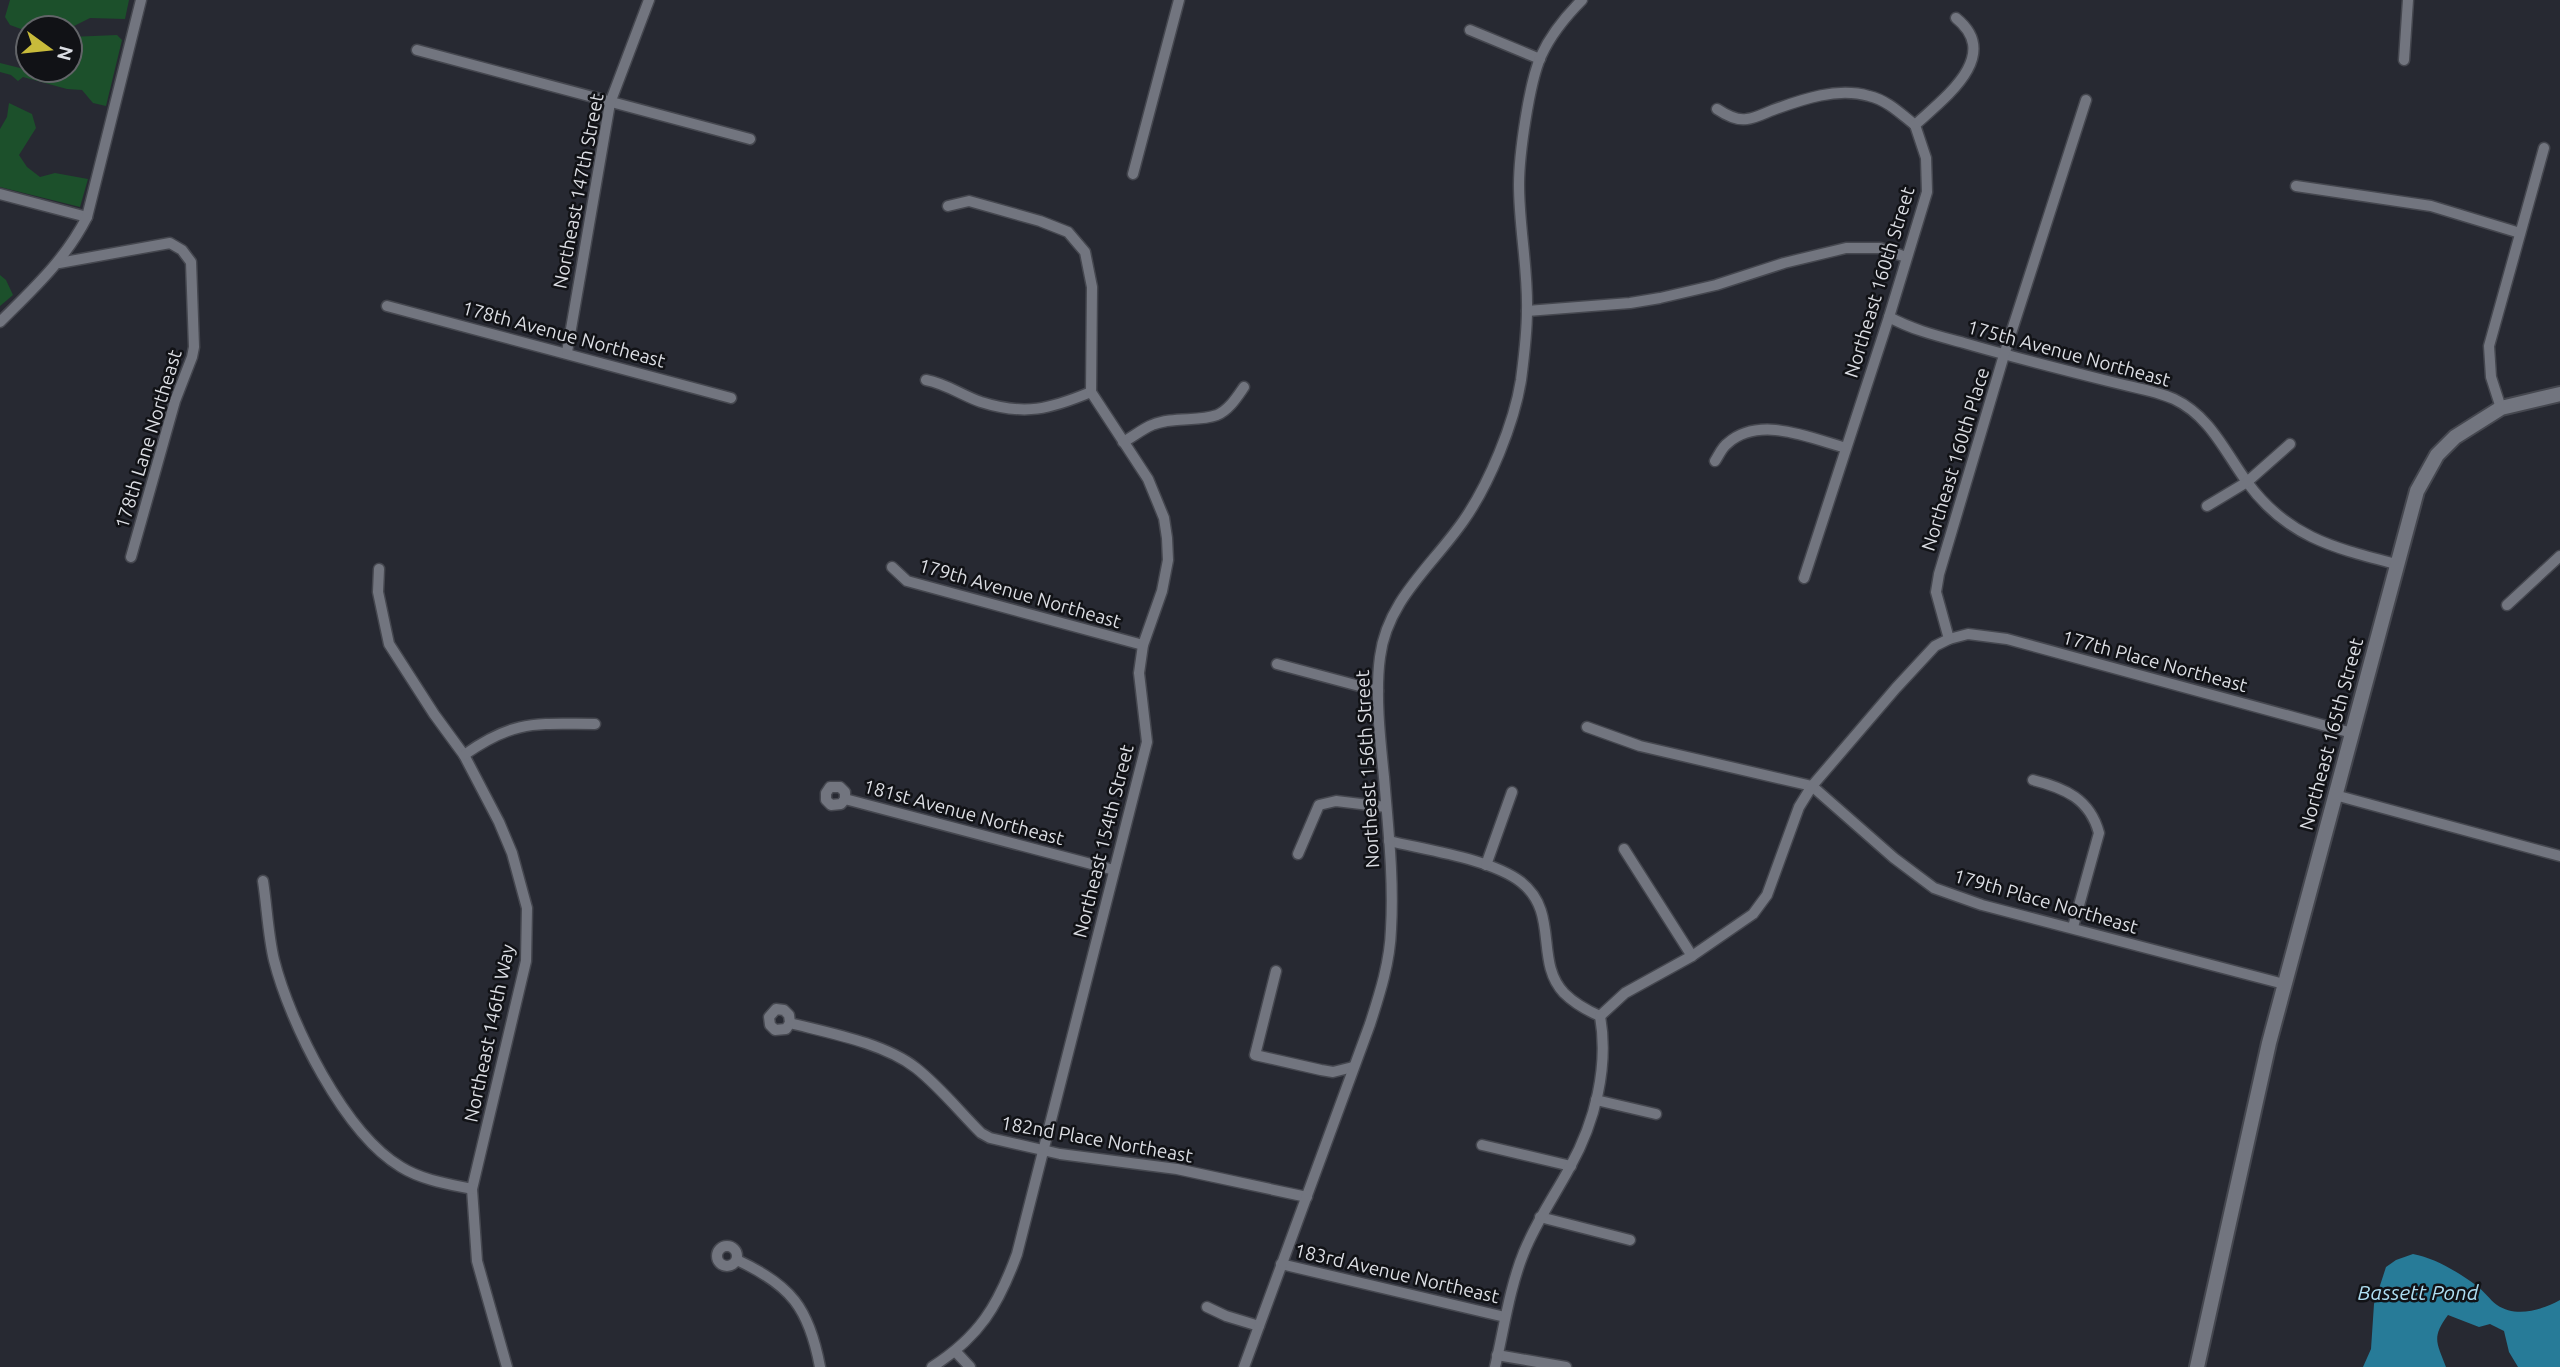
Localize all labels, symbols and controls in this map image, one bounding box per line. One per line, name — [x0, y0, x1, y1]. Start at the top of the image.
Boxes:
north arrow — [14, 14, 84, 84]
text: N — [53, 44, 78, 63]
street label: Northeast 147th Street — [548, 91, 608, 290]
street label: Northeast 160th Street — [1839, 183, 1919, 380]
street label: 178th Avenue Northeast — [460, 296, 668, 372]
street label: 175th Avenue Northeast — [1965, 315, 2173, 391]
street label: 178th Lane Northeast — [110, 346, 186, 531]
street label: Northeast 160th Place — [1917, 365, 1993, 553]
street label: 179th Avenue Northeast — [916, 554, 1124, 633]
street label: 177th Place Northeast — [2060, 626, 2250, 696]
street label: Northeast 165th Street — [2295, 635, 2367, 833]
street label: Northeast 156th Street — [1351, 669, 1383, 869]
street label: Northeast 154th Street — [1068, 742, 1138, 940]
street label: 181st Avenue Northeast — [861, 775, 1067, 850]
street label: 179th Place Northeast — [1951, 864, 2141, 938]
street label: Northeast 146th Way — [459, 942, 519, 1124]
street label: 182nd Place Northeast — [999, 1111, 1195, 1167]
street label: 183rd Avenue Northeast — [1293, 1239, 1502, 1307]
water label: Bassett Pond — [2358, 1280, 2480, 1304]

